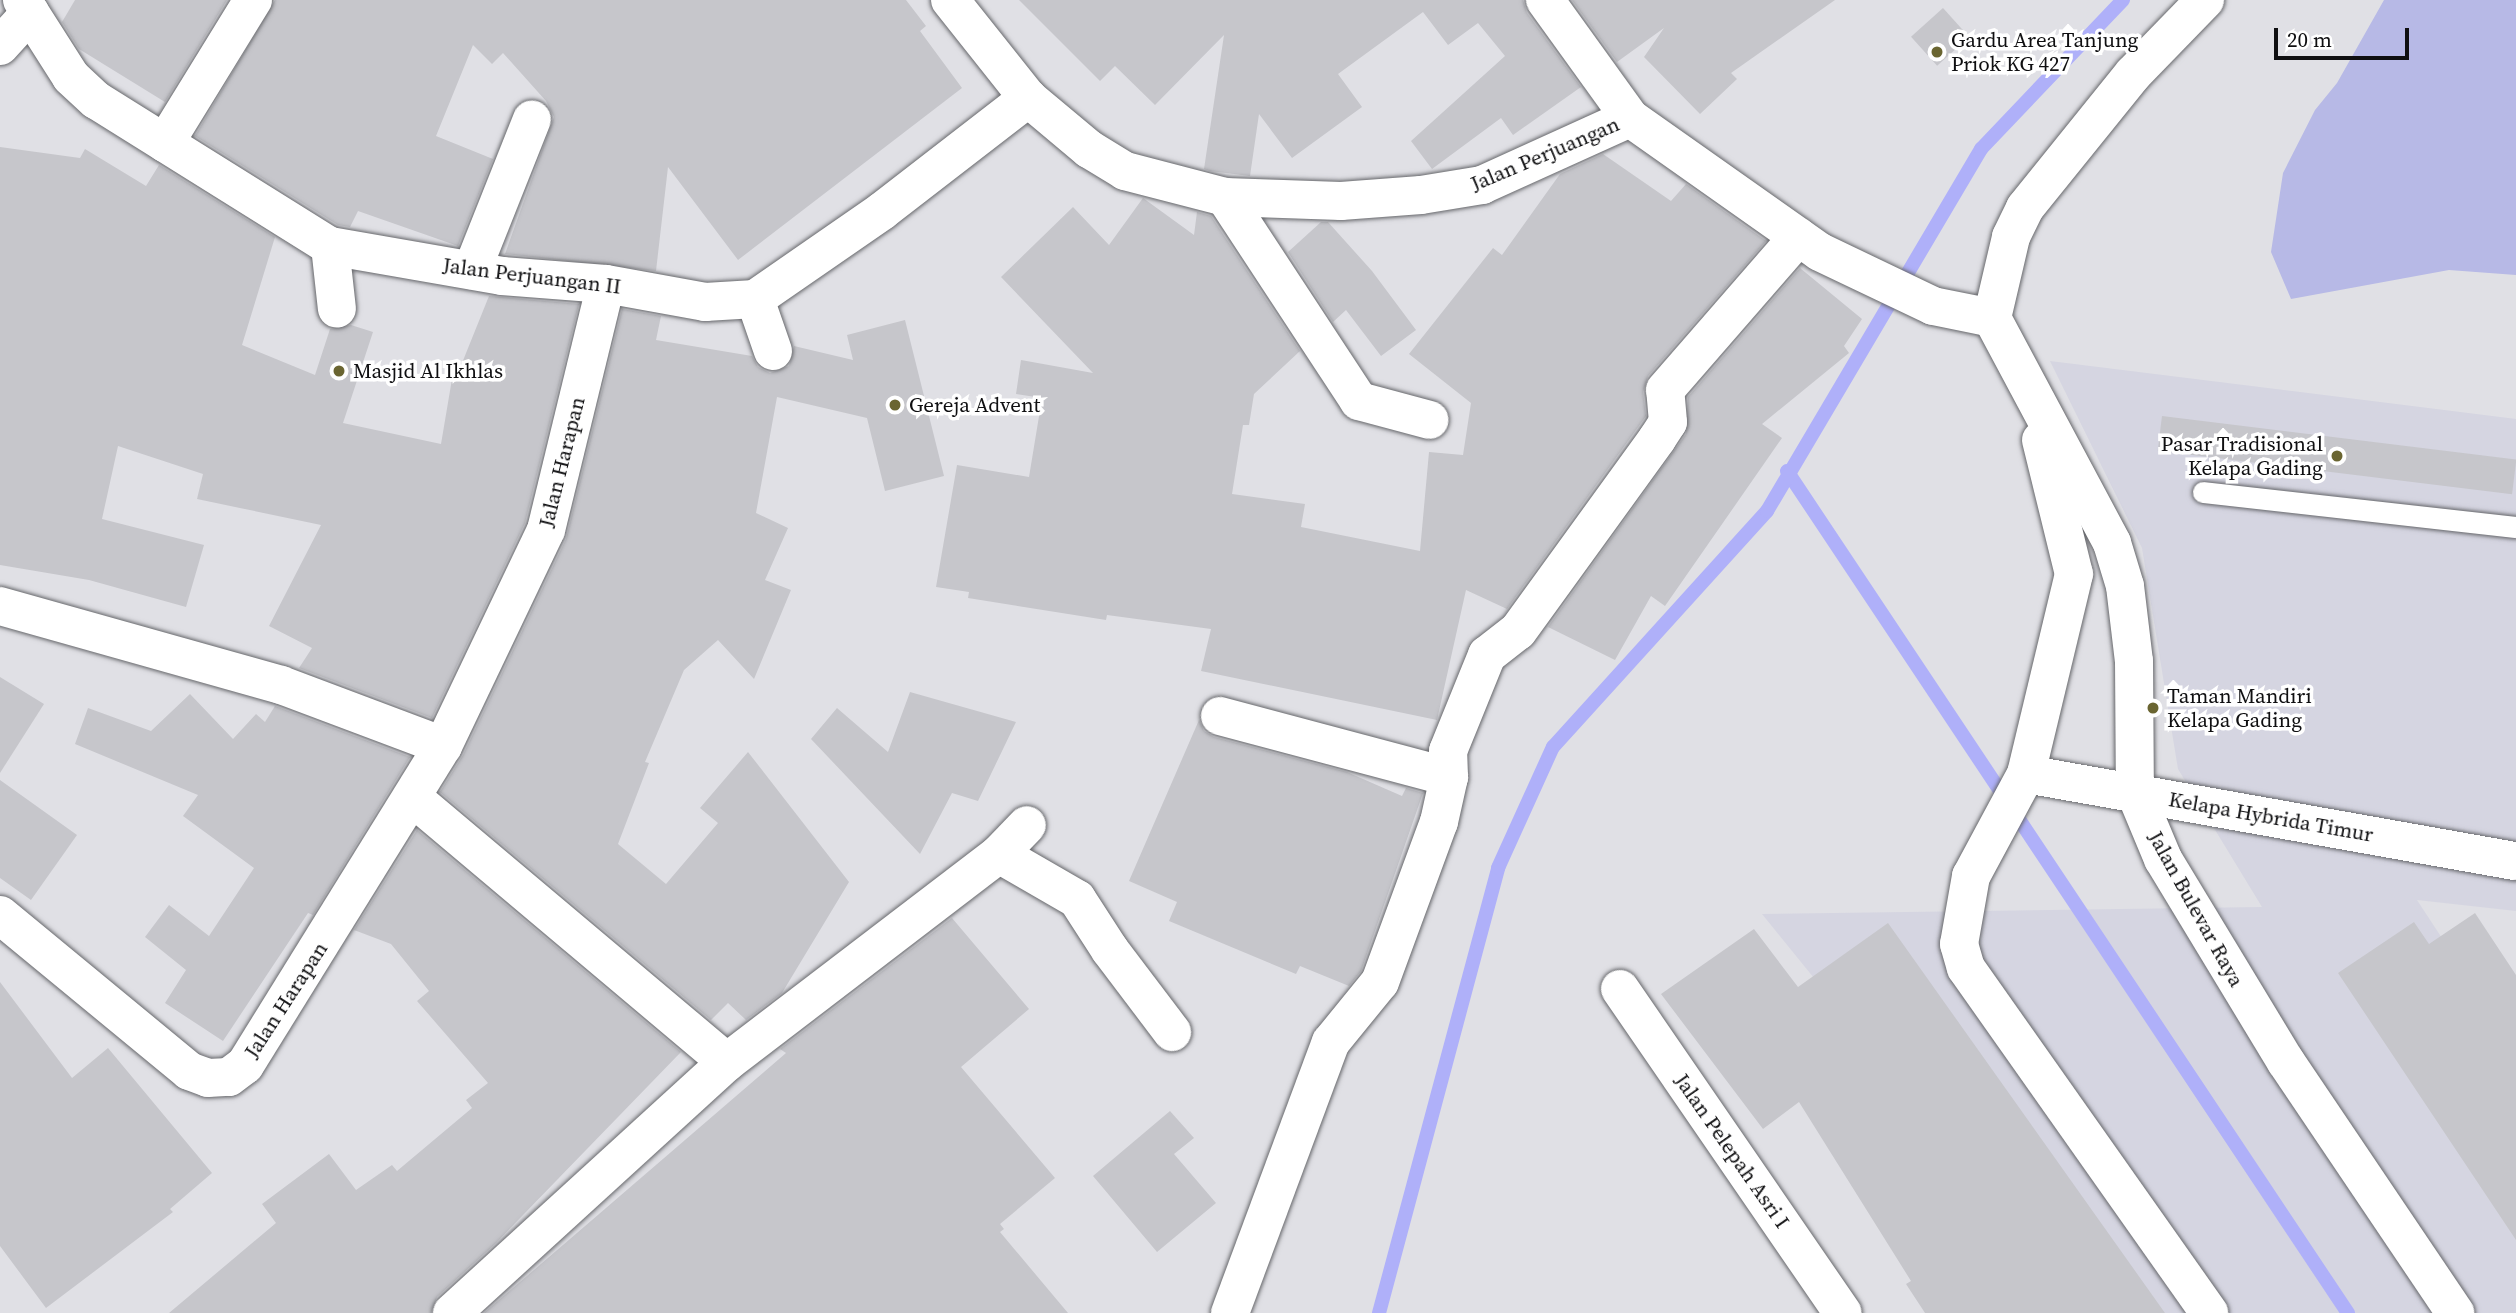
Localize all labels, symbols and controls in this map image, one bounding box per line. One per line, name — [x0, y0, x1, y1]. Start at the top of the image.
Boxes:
scale bar — [2278, 14, 2413, 58]
text: 20 m — [2287, 25, 2332, 54]
place label: Gardu Area Tanjung Priok KG 427 — [1951, 27, 2139, 77]
marker: Gardu Area Tanjung Priok KG 427 — [1929, 44, 1945, 60]
street label: Jalan Perjuangan — [1467, 111, 1623, 197]
street label: Jalan Perjuangan II — [441, 253, 623, 299]
place label: Masjid Al Ikhlas — [353, 358, 503, 384]
marker: Masjid Al Ikhlas — [331, 363, 347, 379]
place label: Gereja Advent — [909, 392, 1040, 418]
street label: Jalan Harapan — [534, 394, 590, 530]
marker: Gereja Advent — [887, 397, 903, 413]
place label: Pasar Tradisional Kelapa Gading — [2160, 431, 2323, 481]
marker: Pasar Tradisional Kelapa Gading — [2329, 448, 2345, 464]
place label: Taman Mandiri Kelapa Gading — [2167, 683, 2312, 733]
marker: Taman Mandiri Kelapa Gading — [2145, 700, 2161, 716]
street label: Kelapa Hybrida Timur — [2166, 787, 2376, 847]
street label: Jalan Bulevar Raya — [2143, 827, 2249, 991]
street label: Jalan Harapan — [239, 937, 333, 1063]
street label: Jalan Pelepah Asri I — [1669, 1069, 1795, 1233]

